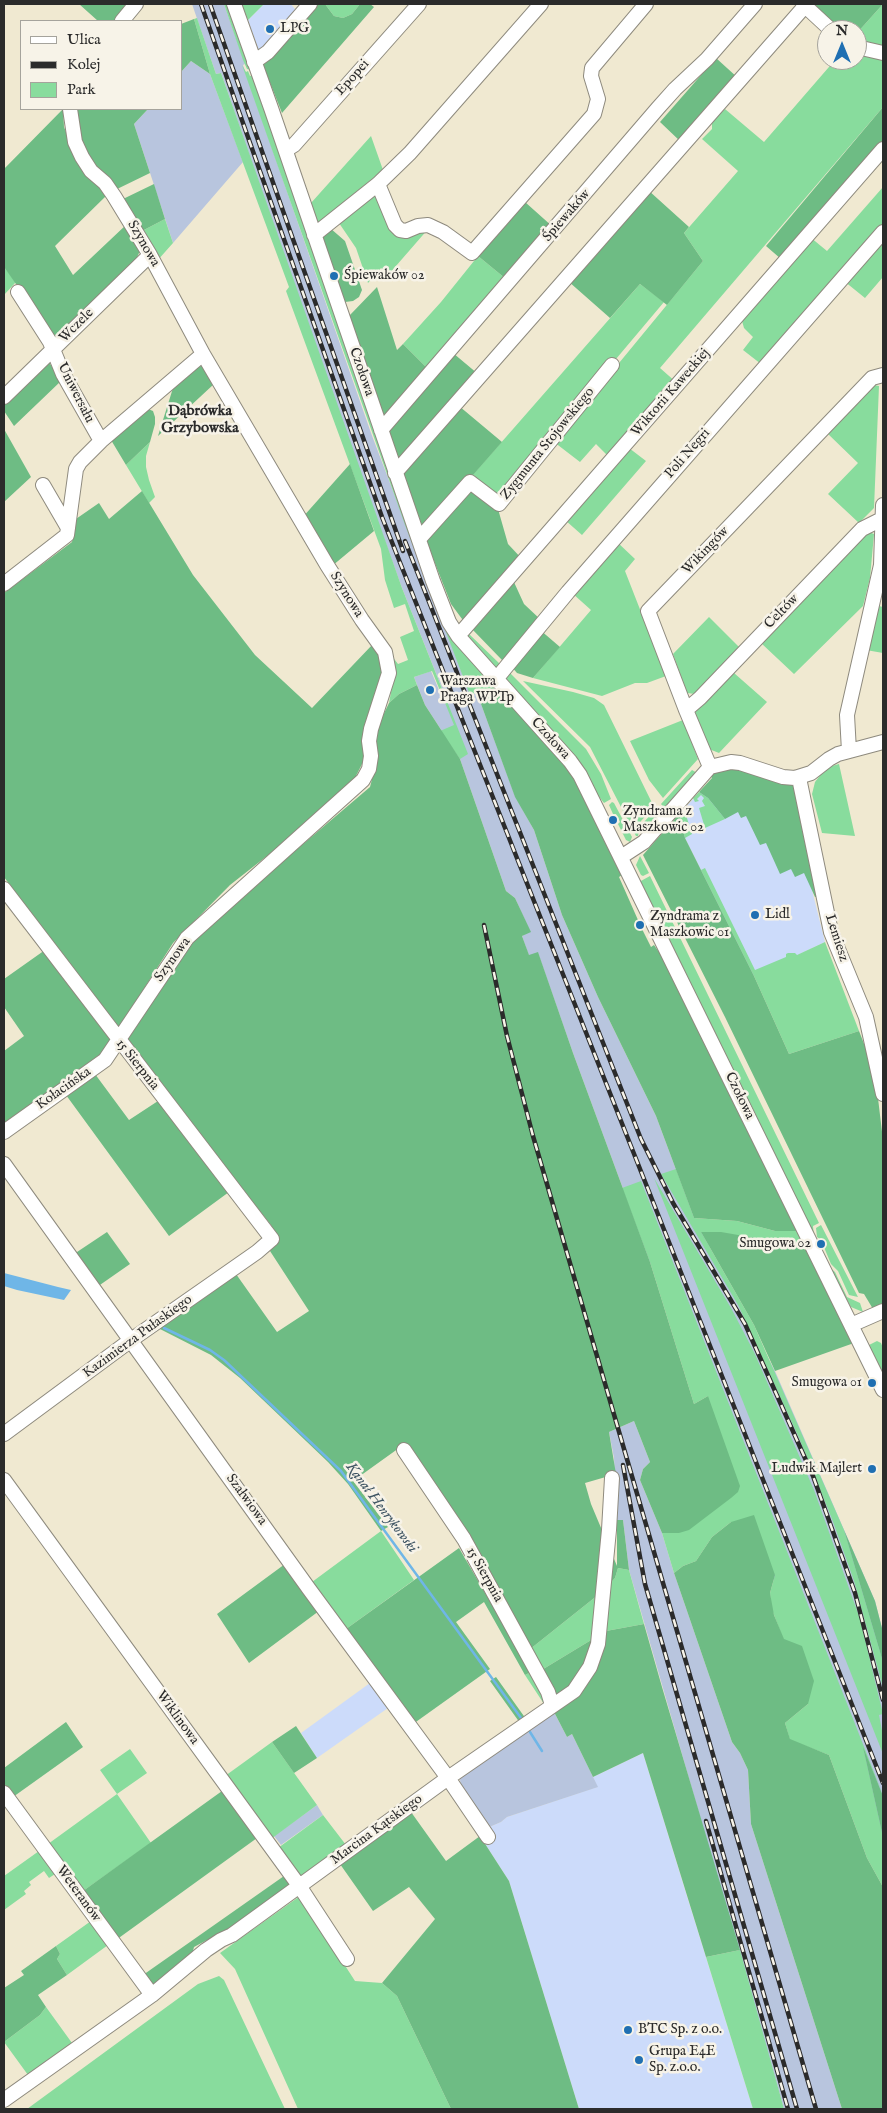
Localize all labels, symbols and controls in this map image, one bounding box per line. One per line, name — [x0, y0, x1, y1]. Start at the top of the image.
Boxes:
legend — [20, 20, 182, 110]
north arrow — [817, 20, 867, 70]
place label: LPG — [280, 21, 309, 37]
text: N — [836, 22, 848, 40]
marker: LPG — [264, 23, 276, 35]
text: Ulica — [67, 30, 101, 49]
text: Kolej — [67, 55, 100, 74]
street label: Epopei — [333, 57, 373, 99]
text: Park — [67, 80, 96, 99]
street label: Śpiewaków — [540, 186, 594, 246]
street label: Szynowa — [123, 218, 163, 270]
place label: Śpiewaków 02 — [344, 268, 425, 284]
marker: Śpiewaków 02 — [328, 270, 340, 282]
street label: Wczele — [56, 305, 98, 347]
street label: Czołowa — [345, 345, 377, 399]
street label: Wiktorii Kaweckiej — [628, 346, 714, 440]
street label: Uniwersału — [53, 360, 97, 426]
street label: Zygmunta Stojowskiego — [497, 384, 599, 504]
district label: Dąbrówka Grzybowska — [161, 403, 239, 438]
street label: Poli Negri — [662, 426, 714, 482]
street label: Wikingów — [679, 524, 733, 578]
street label: Szynowa — [325, 569, 367, 621]
street label: Celtów — [762, 591, 802, 633]
place label: Warszawa Praga WPTp — [440, 674, 514, 706]
marker: Warszawa Praga WPTp — [424, 684, 436, 696]
street label: Czołowa — [527, 715, 573, 763]
place label: Zyndrama z Maszkowic 02 — [623, 804, 704, 836]
marker: Zyndrama z Maszkowic 02 — [607, 814, 619, 826]
place label: Lidl — [765, 907, 790, 923]
place label: Zyndrama z Maszkowic 01 — [650, 909, 729, 942]
marker: Lidl — [749, 909, 761, 921]
street label: Lemiesz — [820, 912, 852, 964]
marker: Zyndrama z Maszkowic 01 — [634, 919, 646, 931]
street label: Szynowa — [151, 935, 195, 985]
street label: 15 Sierpnia — [112, 1036, 162, 1094]
street label: Kołacińska — [33, 1064, 95, 1114]
street label: Czołowa — [720, 1070, 758, 1122]
place label: Smugowa 02 — [739, 1236, 811, 1252]
marker: Smugowa 02 — [815, 1238, 827, 1250]
street label: Kazimierza Pułaskiego — [80, 1292, 196, 1382]
place label: Smugowa 01 — [792, 1375, 862, 1391]
marker: Smugowa 01 — [866, 1377, 878, 1389]
water label: Kanał Henrykowski — [341, 1459, 421, 1557]
place label: Ludwik Majlert — [771, 1461, 862, 1477]
marker: Ludwik Majlert — [866, 1463, 878, 1475]
street label: Szałwiowa — [222, 1471, 270, 1529]
street label: 15 Sierpnia — [462, 1544, 506, 1606]
street label: Wiklinowa — [152, 1688, 202, 1748]
street label: Marcina Kątskiego — [328, 1791, 426, 1869]
street label: Weteranów — [52, 1863, 104, 1925]
place label: BTC Sp. z o.o. — [638, 2022, 722, 2038]
marker: BTC Sp. z o.o. — [622, 2024, 634, 2036]
place label: Grupa E4E Sp. z.o.o. — [649, 2044, 715, 2076]
marker: Grupa E4E Sp. z.o.o. — [633, 2054, 645, 2066]

